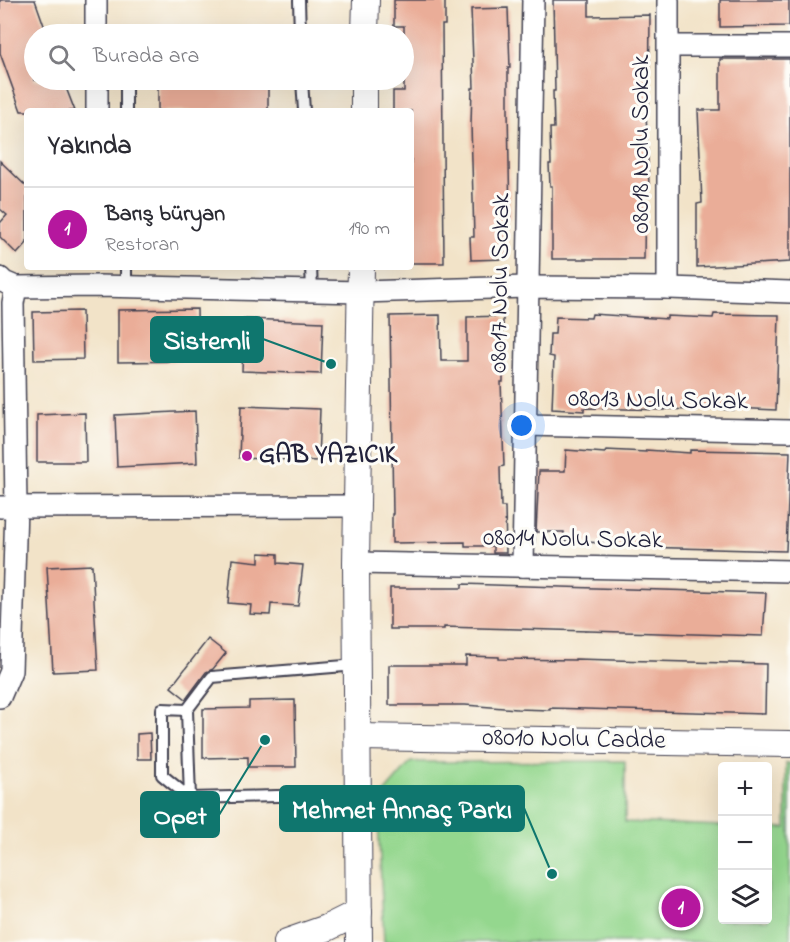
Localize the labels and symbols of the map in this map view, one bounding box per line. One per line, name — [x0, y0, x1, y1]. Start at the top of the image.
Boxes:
street label: 08018 Nolu Sokak — [623, 54, 661, 233]
street label: 08017 Nolu Sokak — [480, 192, 522, 373]
callout: Sistemli — [151, 317, 263, 362]
text: Sistemli — [163, 323, 251, 362]
street label: 08013 Nolu Sokak — [568, 380, 749, 422]
your location — [507, 411, 536, 440]
place label: GAB YAZICIK — [259, 437, 399, 475]
marker: GAB YAZICIK — [240, 449, 254, 463]
street label: 08014 Nolu Sokak — [483, 519, 664, 561]
street label: 08010 Nolu Cadde — [482, 719, 666, 761]
callout: Mehmet Annaç Parkı — [280, 786, 524, 831]
callout: Opet — [141, 792, 219, 837]
text: Mehmet Annaç Parkı — [292, 792, 512, 831]
text: Opet — [153, 798, 208, 837]
pin: 1 — [662, 886, 700, 930]

